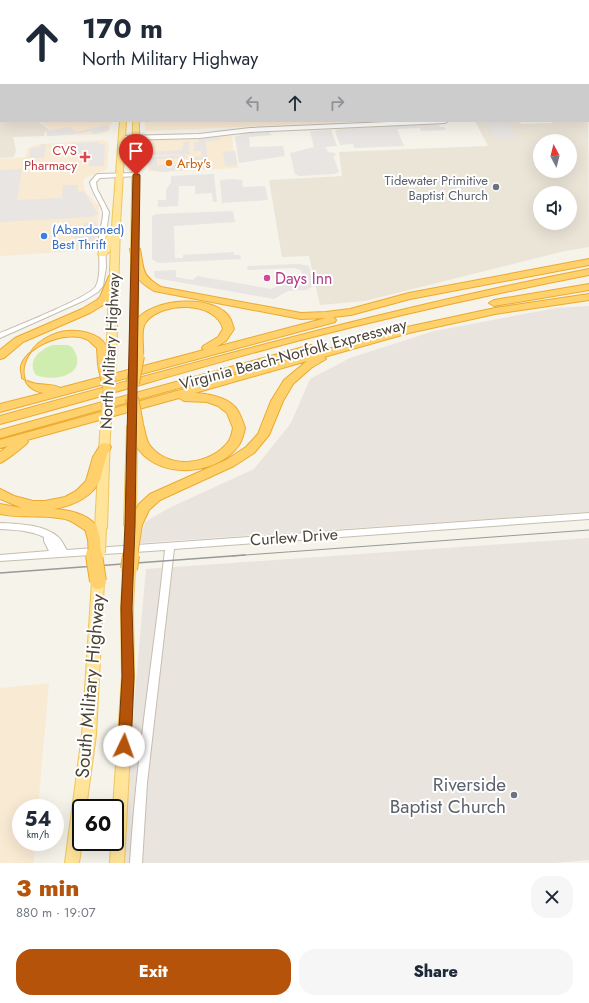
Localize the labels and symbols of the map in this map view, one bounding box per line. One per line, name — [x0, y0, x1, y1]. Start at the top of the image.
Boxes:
pin — [119, 134, 153, 175]
north arrow — [533, 134, 577, 178]
place label: CVS Pharmacy — [24, 141, 77, 175]
marker: CVS Pharmacy — [80, 152, 90, 162]
place label: Arby's — [177, 154, 211, 173]
marker: Arby's — [164, 158, 174, 168]
place label: Tidewater Primitive Baptist Church — [384, 171, 488, 205]
marker: Tidewater Primitive Baptist Church — [491, 182, 501, 192]
place label: (Abandoned) Best Thrift — [52, 220, 125, 254]
marker: (Abandoned) Best Thrift — [39, 231, 49, 241]
place label: Days Inn — [275, 267, 333, 290]
street label: North Military Highway — [94, 271, 126, 430]
marker: Days Inn — [262, 273, 272, 283]
street label: Virginia Beach-Norfolk Expressway — [177, 312, 410, 395]
street label: Curlew Drive — [249, 522, 339, 552]
street label: South Military Highway — [68, 592, 112, 779]
position arrow — [103, 725, 145, 767]
place label: Riverside Baptist Church — [390, 771, 506, 820]
marker: Riverside Baptist Church — [509, 790, 519, 800]
speed limit sign: 60 — [72, 799, 124, 851]

